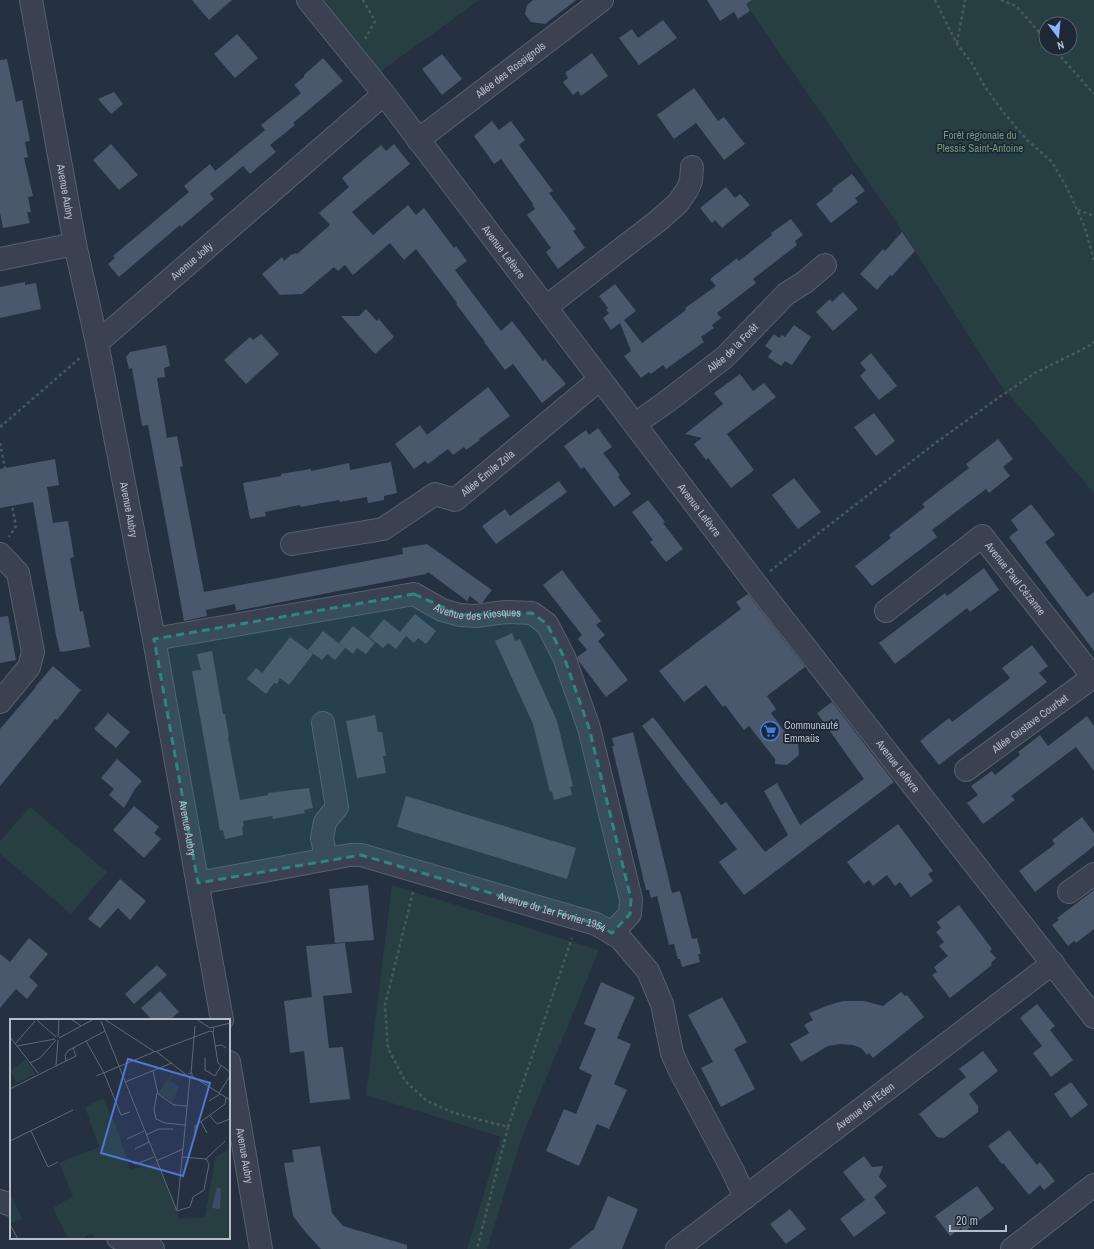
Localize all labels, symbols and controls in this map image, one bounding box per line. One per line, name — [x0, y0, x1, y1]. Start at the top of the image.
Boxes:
north arrow — [1038, 16, 1078, 56]
street label: Allée des Rossignols — [472, 38, 549, 102]
text: N — [1056, 38, 1066, 53]
park label: Forêt régionale du Plessis Saint-Antoine — [937, 128, 1023, 155]
street label: Avenue Aubry — [54, 162, 78, 221]
street label: Avenue Lefèvre — [478, 222, 528, 281]
street label: Avenue Jolly — [167, 239, 216, 284]
street label: Allée de la Forêt — [703, 320, 761, 376]
street label: Allée Émile Zola — [457, 446, 517, 500]
street label: Avenue Aubry — [117, 480, 141, 539]
street label: Avenue Lefèvre — [674, 480, 724, 539]
street label: Avenue Paul Cézanne — [982, 538, 1049, 618]
street label: Avenue des Kiosques — [431, 599, 522, 623]
street label: Allée Gustave Courbet — [988, 691, 1071, 756]
place label: Communauté Emmaüs — [784, 718, 838, 745]
supermarket icon: Communauté Emmaüs — [759, 720, 781, 742]
street label: Avenue Lefèvre — [872, 736, 923, 795]
street label: Avenue Aubry — [176, 798, 200, 858]
street label: Avenue du 1er Février 1954 — [496, 888, 609, 935]
inset map — [10, 1019, 230, 1239]
street label: Avenue de l'Eden — [832, 1079, 897, 1134]
street label: Avenue Aubry — [233, 1126, 257, 1185]
scale bar — [950, 1207, 1006, 1233]
text: 20 m — [956, 1213, 978, 1229]

